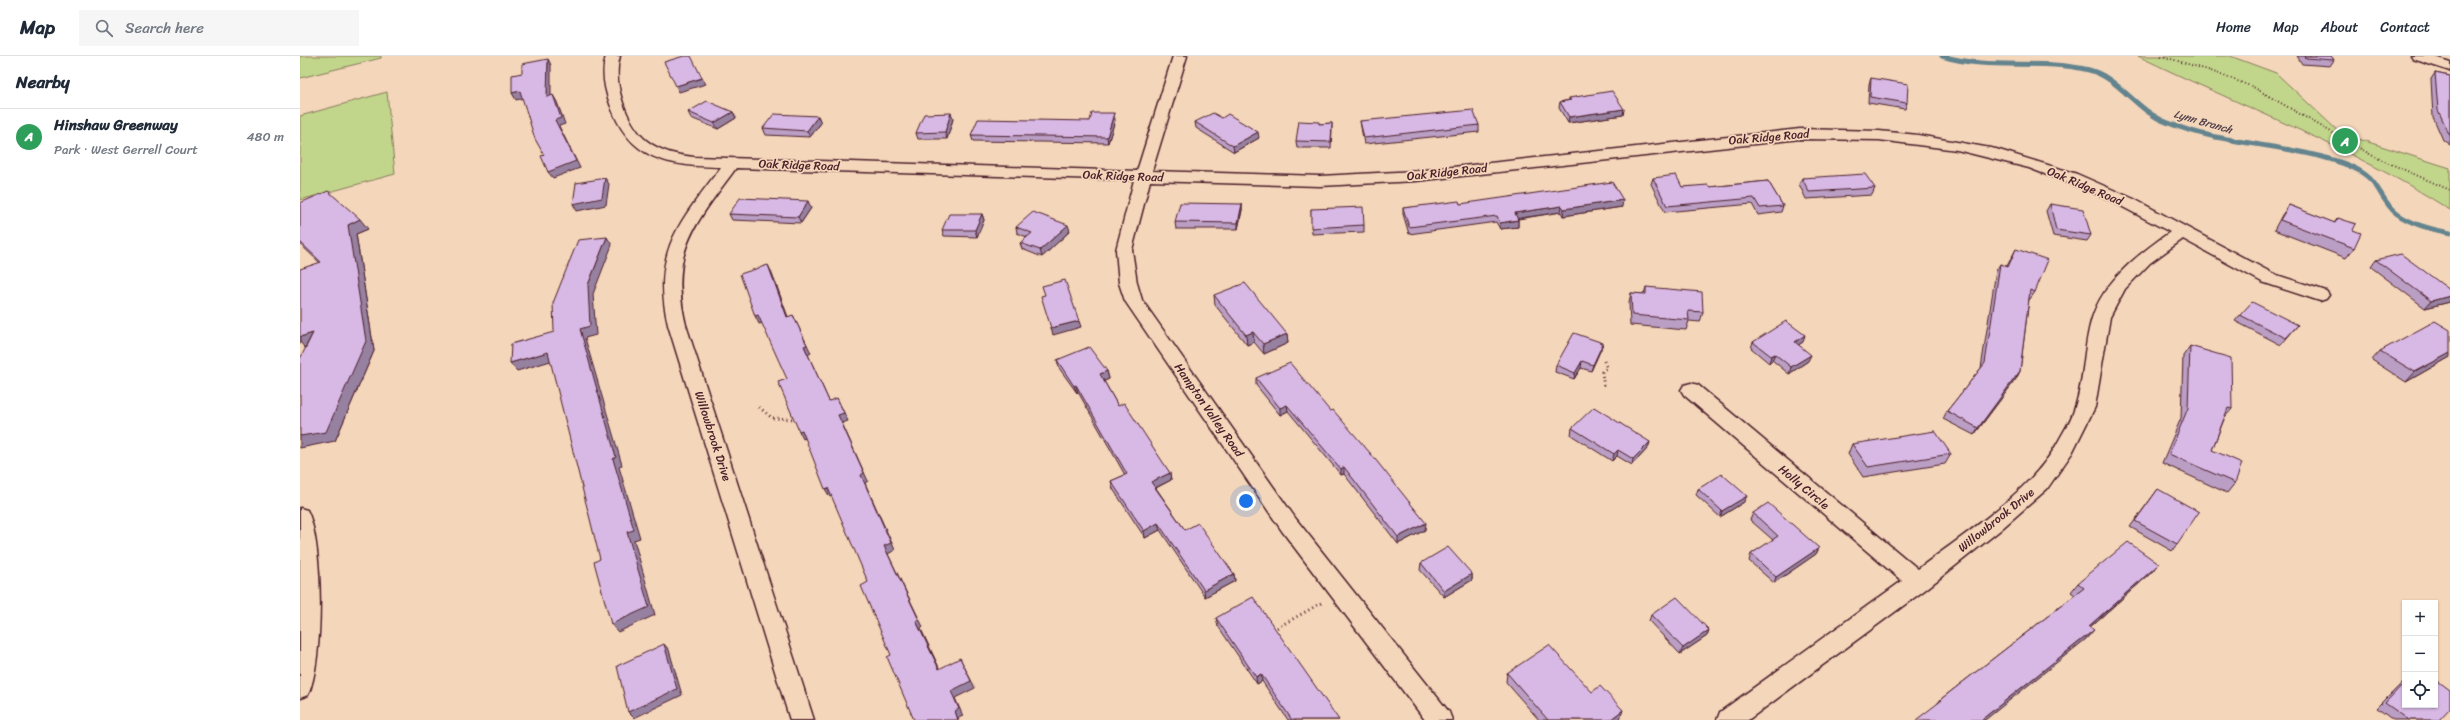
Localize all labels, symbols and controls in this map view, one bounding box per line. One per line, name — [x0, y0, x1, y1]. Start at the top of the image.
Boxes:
search box — [79, 10, 359, 46]
text: Map — [20, 11, 55, 44]
text: Search here — [125, 15, 204, 41]
text: Home — [2216, 15, 2251, 40]
text: Map — [2273, 15, 2299, 40]
text: About — [2321, 15, 2358, 40]
text: Contact — [2380, 15, 2430, 40]
icon: search — [93, 17, 115, 39]
text: Nearby — [16, 67, 70, 97]
water label: Lynn Branch — [2172, 105, 2236, 140]
text: Hinshaw Greenway — [54, 112, 178, 138]
street label: Oak Ridge Road — [1728, 122, 1812, 151]
text: A — [25, 125, 33, 148]
text: 480 m — [246, 125, 284, 148]
pin: A — [2332, 126, 2358, 156]
text: Park · West Gerrell Court — [54, 138, 198, 161]
street label: Oak Ridge Road — [758, 153, 841, 177]
street label: Oak Ridge Road — [1406, 157, 1490, 187]
street label: Oak Ridge Road — [2043, 160, 2128, 213]
street label: Oak Ridge Road — [1082, 164, 1165, 188]
street label: Hampton Valley Road — [1168, 358, 1250, 462]
street label: Willowbrook Drive — [688, 388, 738, 484]
street label: Holly Circle — [1773, 459, 1835, 515]
street label: Willowbrook Drive — [1953, 482, 2039, 558]
your location — [1236, 491, 1256, 511]
map controls — [2402, 600, 2438, 708]
button: + — [2402, 600, 2438, 636]
button: − — [2402, 636, 2438, 672]
button: locate — [2402, 672, 2438, 708]

